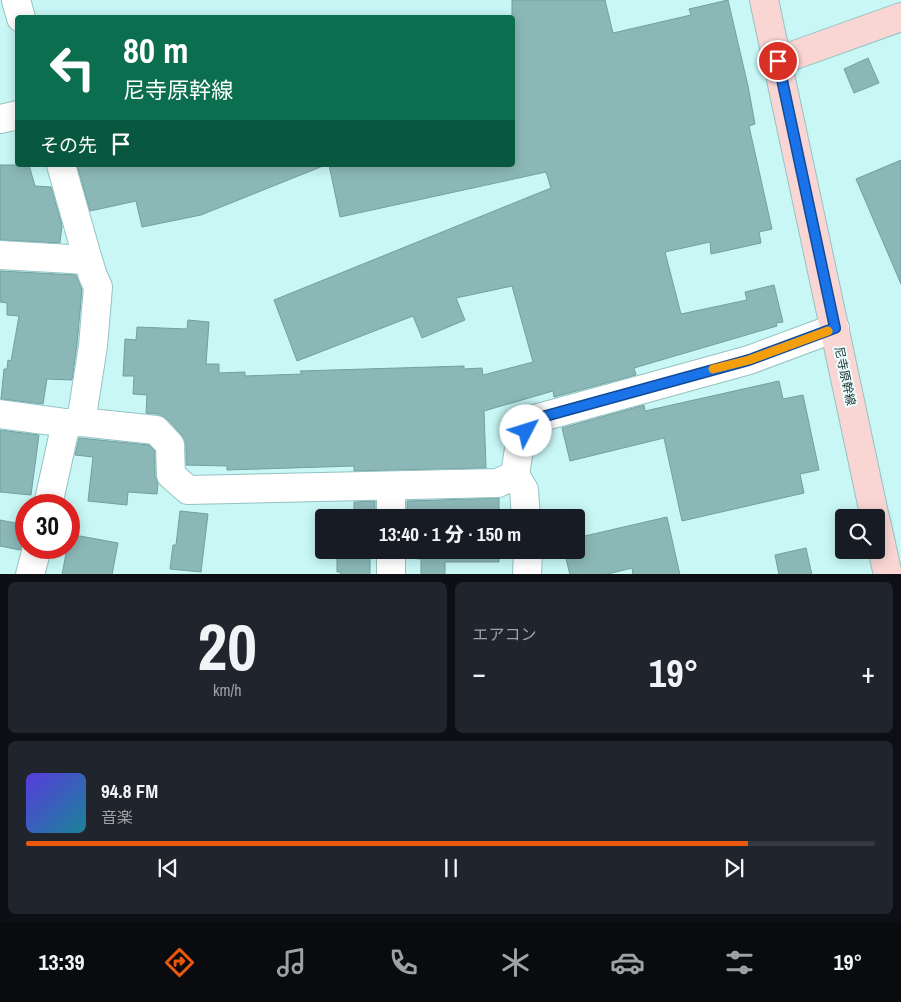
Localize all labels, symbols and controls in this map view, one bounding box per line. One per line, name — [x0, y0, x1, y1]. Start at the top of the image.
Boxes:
text: 80 m — [123, 27, 188, 74]
icon: left — [40, 35, 105, 100]
pin — [757, 40, 799, 82]
icon: arrive — [764, 47, 792, 75]
text: 尼寺原幹線 — [123, 75, 233, 105]
icon: arrive — [107, 130, 135, 158]
text: その先 — [40, 132, 97, 158]
street label: 尼寺原幹線 — [831, 345, 859, 407]
position arrow — [499, 404, 551, 456]
speed limit sign: 30 — [15, 494, 80, 559]
map controls — [835, 509, 885, 559]
button: search — [835, 509, 885, 559]
text: 13:40 · 1 分 · 150 m — [379, 521, 521, 547]
text: 20 — [198, 603, 257, 690]
text: エアコン — [473, 623, 537, 645]
text: 19° — [649, 648, 699, 699]
text: − — [473, 654, 486, 692]
text: + — [862, 654, 875, 692]
text: km/h — [213, 679, 241, 701]
text: 94.8 FM — [101, 778, 158, 804]
text: 音楽 — [101, 806, 133, 828]
icon: previous — [154, 854, 182, 882]
icon: pause — [437, 854, 465, 882]
icon: next — [720, 854, 748, 882]
icon: directions — [162, 945, 197, 980]
icon: music — [274, 945, 309, 980]
icon: phone — [386, 945, 421, 980]
icon: climate — [498, 945, 533, 980]
icon: car — [610, 945, 645, 980]
icon: filters — [722, 945, 757, 980]
text: 13:39 — [38, 947, 85, 977]
text: 19° — [834, 947, 862, 977]

